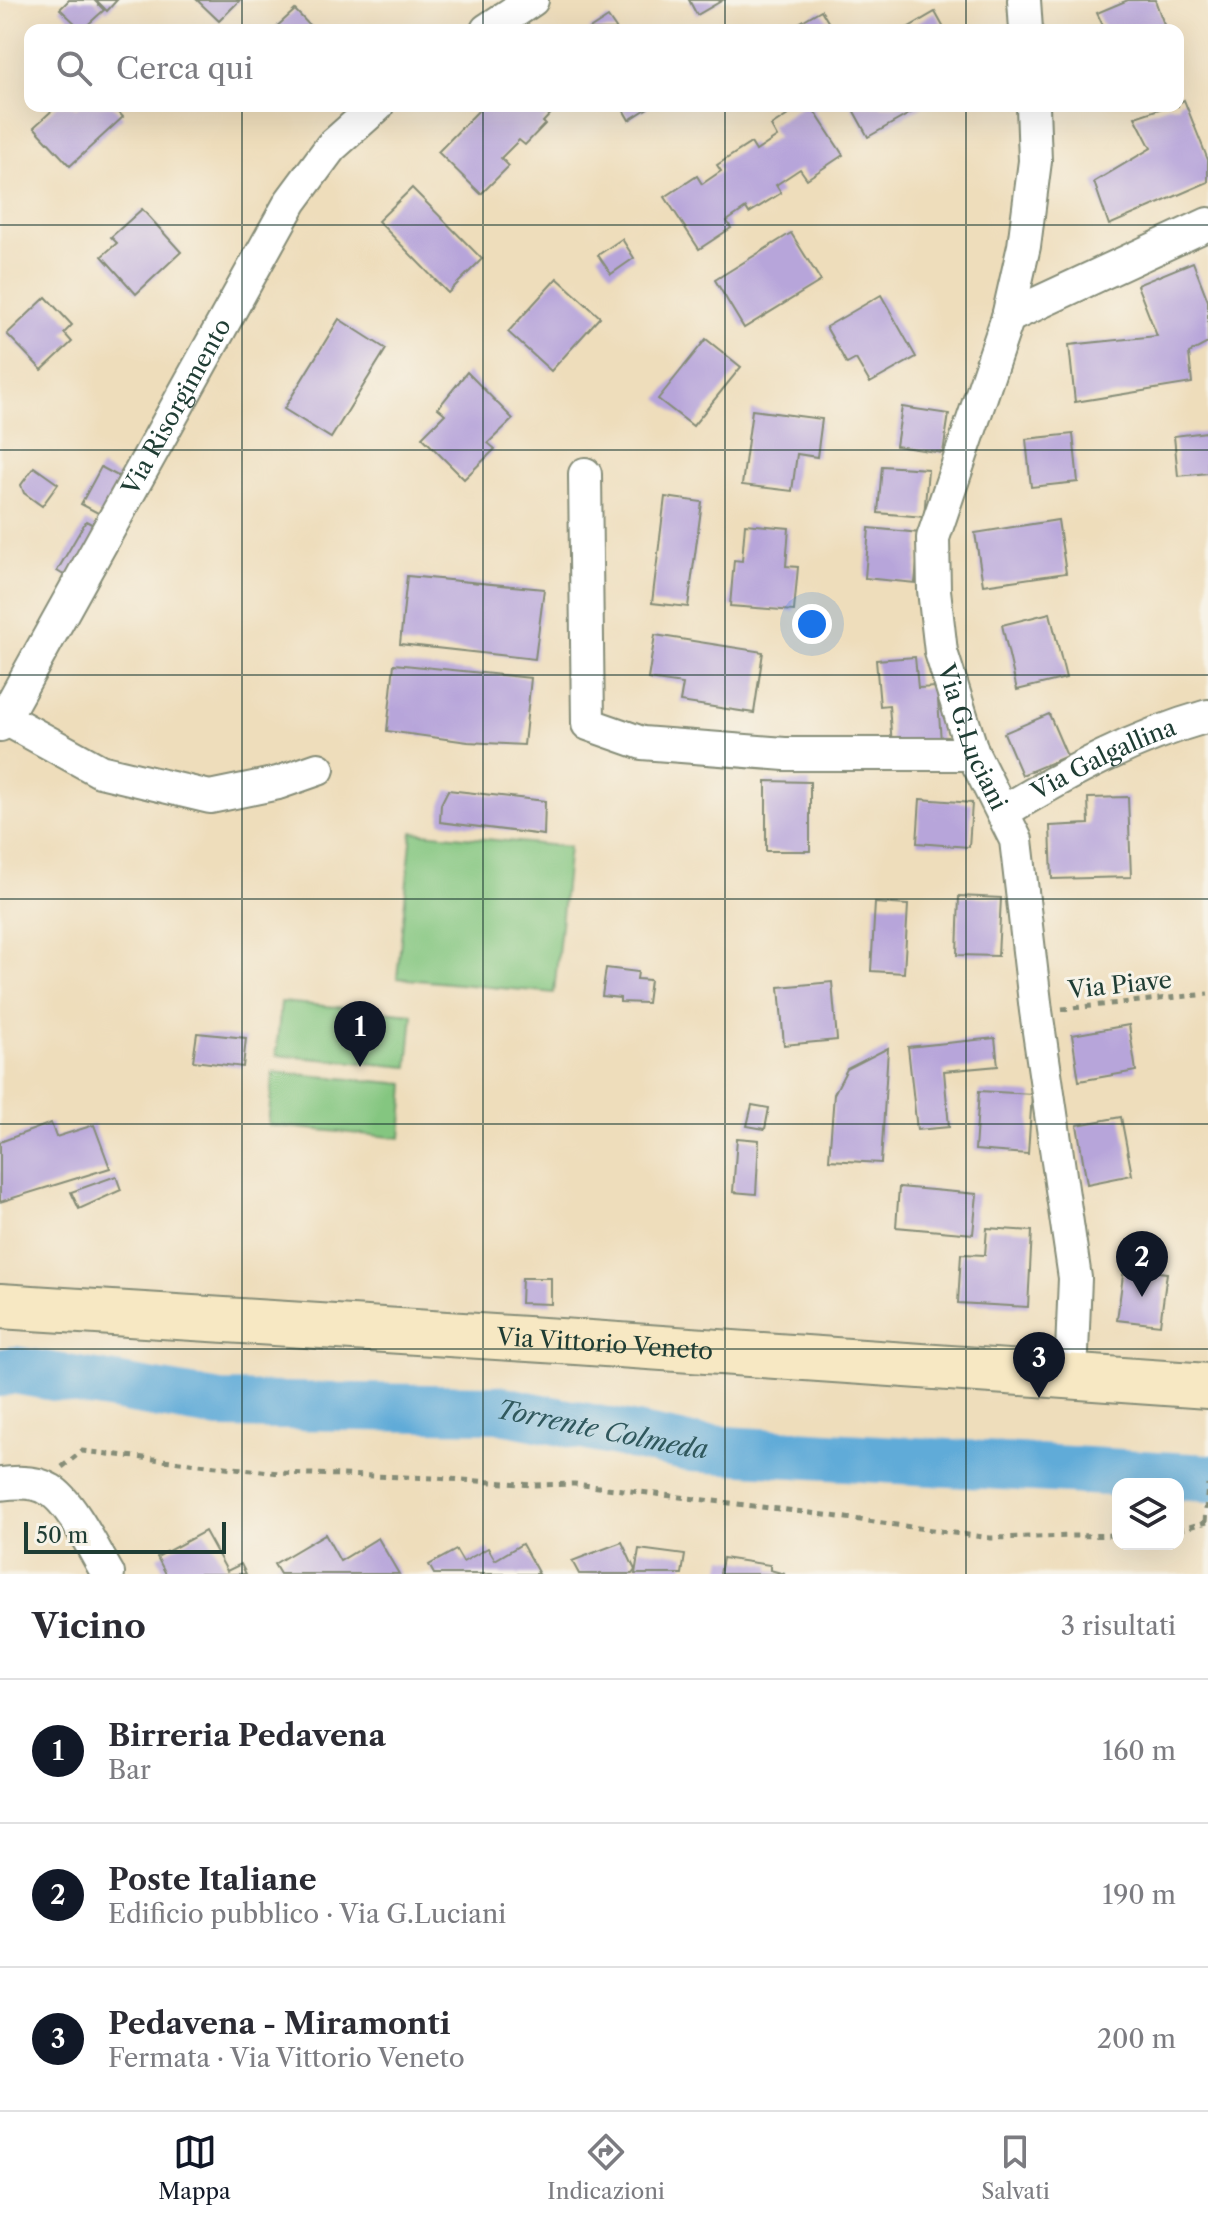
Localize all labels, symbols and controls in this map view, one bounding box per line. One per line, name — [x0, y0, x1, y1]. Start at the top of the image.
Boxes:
search box — [24, 24, 1184, 112]
icon: search — [52, 46, 96, 90]
text: Cerca qui — [116, 50, 253, 87]
street label: Via Risorgimento — [115, 313, 237, 501]
your location — [792, 604, 832, 644]
street label: Via G.Luciani — [931, 660, 1014, 815]
street label: Via Galgallina — [1025, 712, 1180, 806]
street label: Via Piave — [1066, 965, 1173, 1004]
pin: 1 — [334, 1001, 386, 1067]
pin: 2 — [1116, 1231, 1168, 1297]
street label: Via Vittorio Veneto — [495, 1322, 714, 1365]
pin: 3 — [1013, 1332, 1065, 1398]
water label: Torrente Colmeda — [494, 1393, 709, 1465]
map controls — [1112, 1478, 1184, 1550]
button: layers — [1112, 1478, 1184, 1550]
scale bar — [24, 1518, 226, 1554]
text: 50 m — [36, 1522, 88, 1549]
text: Vicino — [32, 1605, 146, 1647]
text: 3 risultati — [1061, 1610, 1176, 1642]
text: Birreria Pedavena — [108, 1717, 386, 1754]
text: 1 — [52, 1735, 64, 1767]
text: 160 m — [1102, 1735, 1176, 1767]
text: Bar — [108, 1754, 151, 1786]
text: Poste Italiane — [108, 1861, 317, 1898]
text: 2 — [50, 1879, 66, 1911]
text: 190 m — [1102, 1879, 1176, 1911]
text: Edificio pubblico · Via G.Luciani — [108, 1898, 506, 1930]
text: Pedavena - Miramonti — [108, 2005, 450, 2042]
text: 3 — [51, 2023, 65, 2055]
text: 200 m — [1097, 2023, 1176, 2055]
text: Fermata · Via Vittorio Veneto — [108, 2042, 465, 2074]
tab: Mappa — [158, 2130, 231, 2205]
tab: Indicazioni — [547, 2130, 665, 2205]
tab: Salvati — [981, 2130, 1050, 2205]

